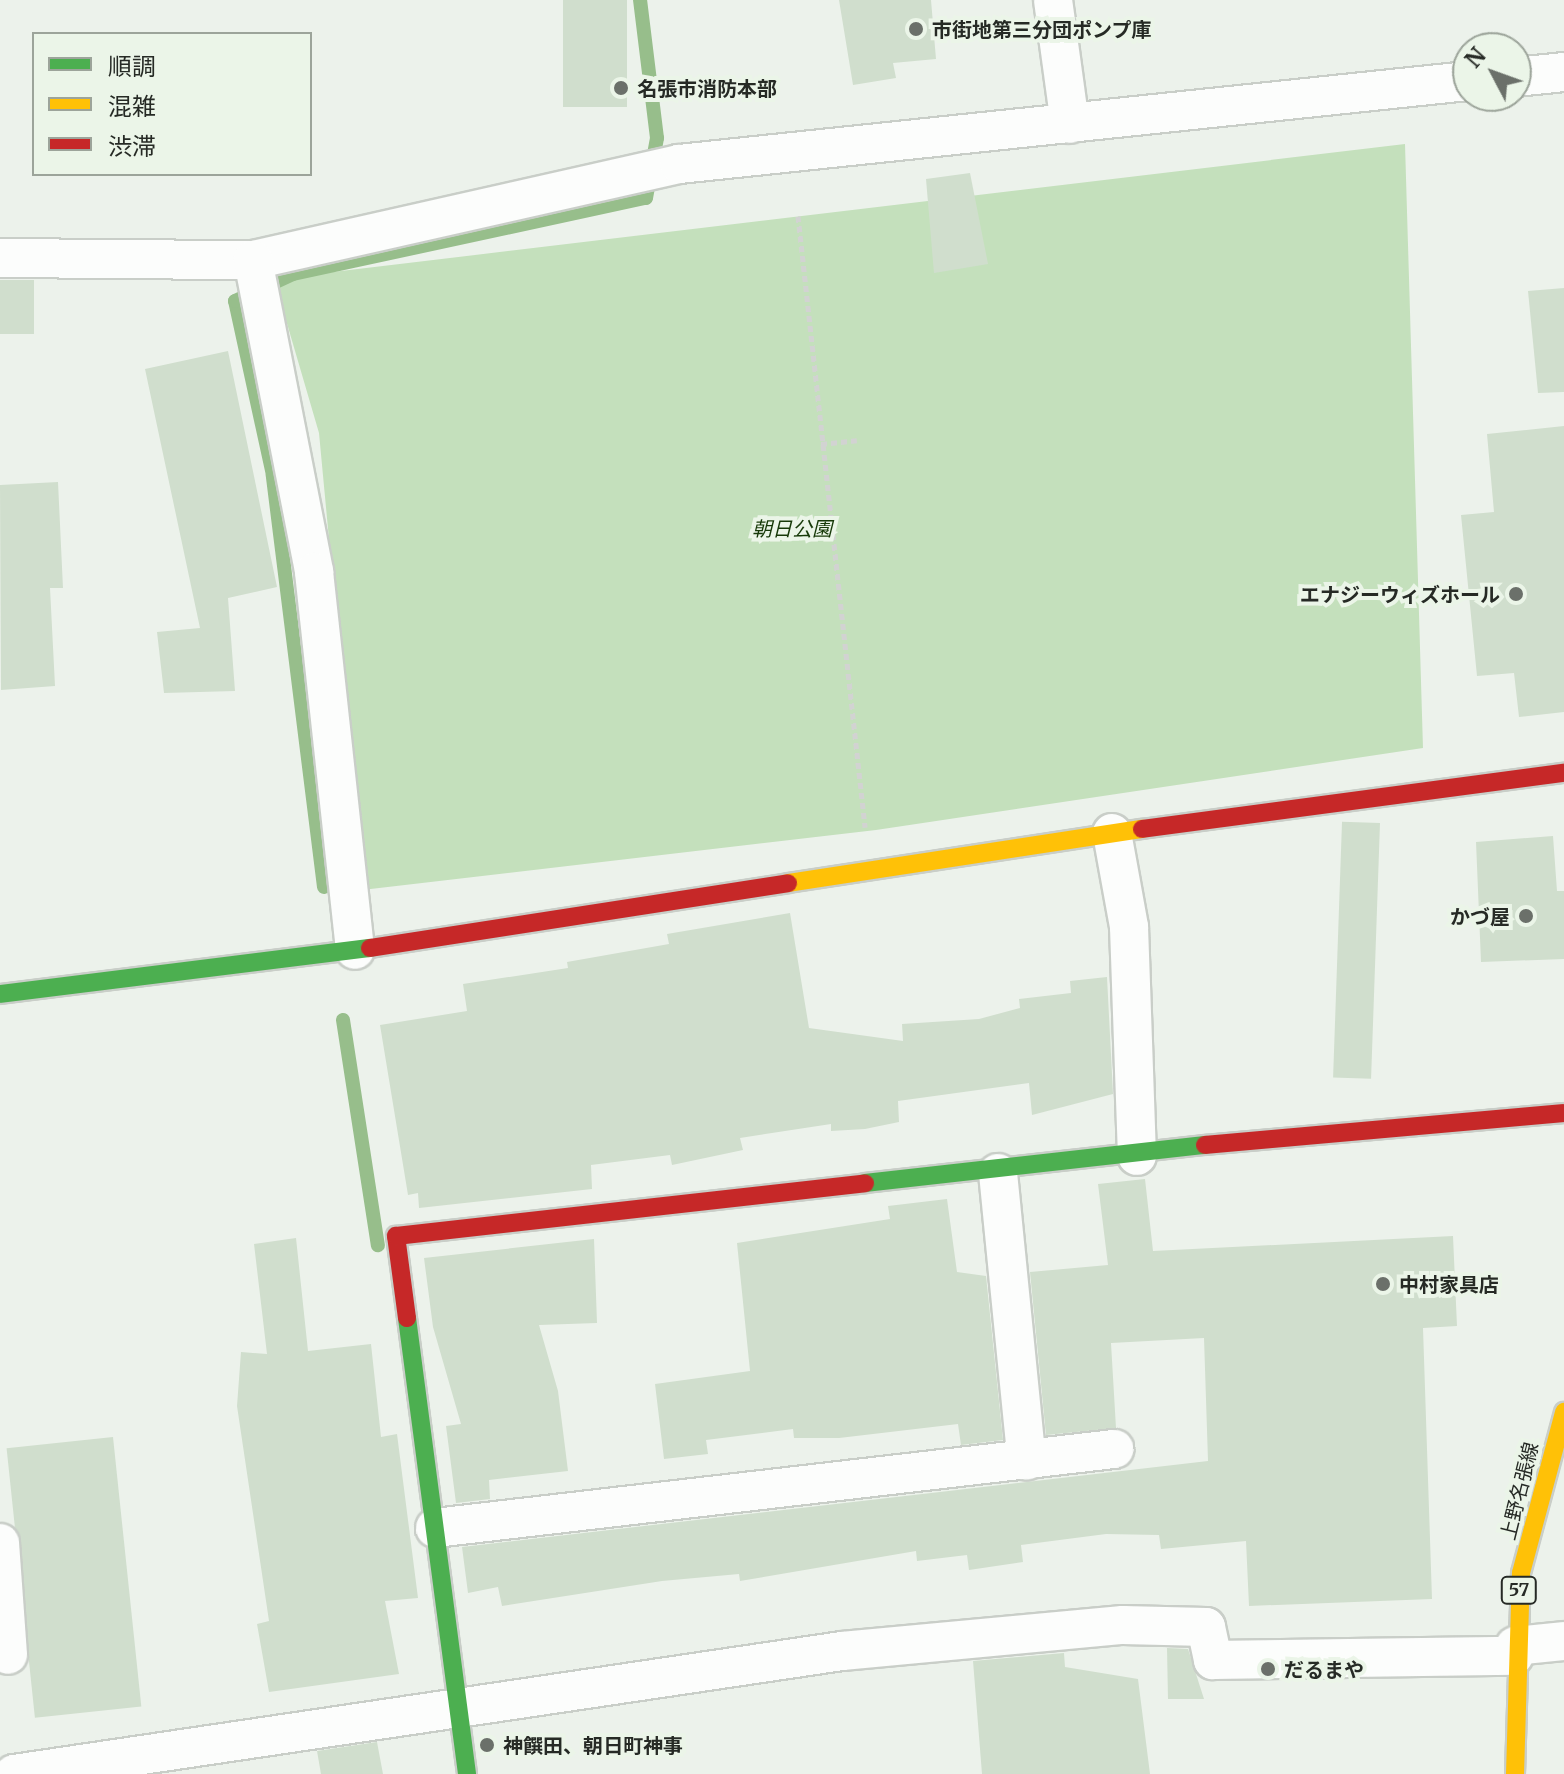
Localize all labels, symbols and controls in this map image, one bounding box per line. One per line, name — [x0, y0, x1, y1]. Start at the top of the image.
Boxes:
place label: 市街地第三分団ポンプ庫 — [932, 17, 1152, 41]
marker: 市街地第三分団ポンプ庫 — [907, 20, 925, 38]
legend — [32, 32, 312, 176]
north arrow — [1452, 32, 1532, 112]
text: N — [1459, 42, 1492, 73]
text: 順調 — [108, 51, 156, 82]
place label: 名張市消防本部 — [637, 76, 777, 100]
marker: 名張市消防本部 — [612, 79, 630, 97]
text: 混雑 — [108, 91, 156, 122]
text: 渋滞 — [108, 131, 156, 162]
park label: 朝日公園 — [752, 516, 832, 540]
place label: エナジーウィズホール — [1300, 582, 1500, 606]
marker: エナジーウィズホール — [1507, 585, 1525, 603]
place label: かづ屋 — [1450, 904, 1510, 928]
marker: かづ屋 — [1517, 907, 1535, 925]
place label: 中村家具店 — [1399, 1272, 1499, 1296]
marker: 中村家具店 — [1374, 1275, 1392, 1293]
street label: 上野名張線 — [1495, 1440, 1543, 1542]
road number: 57 — [1499, 1576, 1539, 1604]
place label: だるまや — [1284, 1657, 1364, 1681]
marker: だるまや — [1259, 1660, 1277, 1678]
place label: 神饌田、朝日町神事 — [503, 1733, 683, 1757]
marker: 神饌田、朝日町神事 — [478, 1736, 496, 1754]

